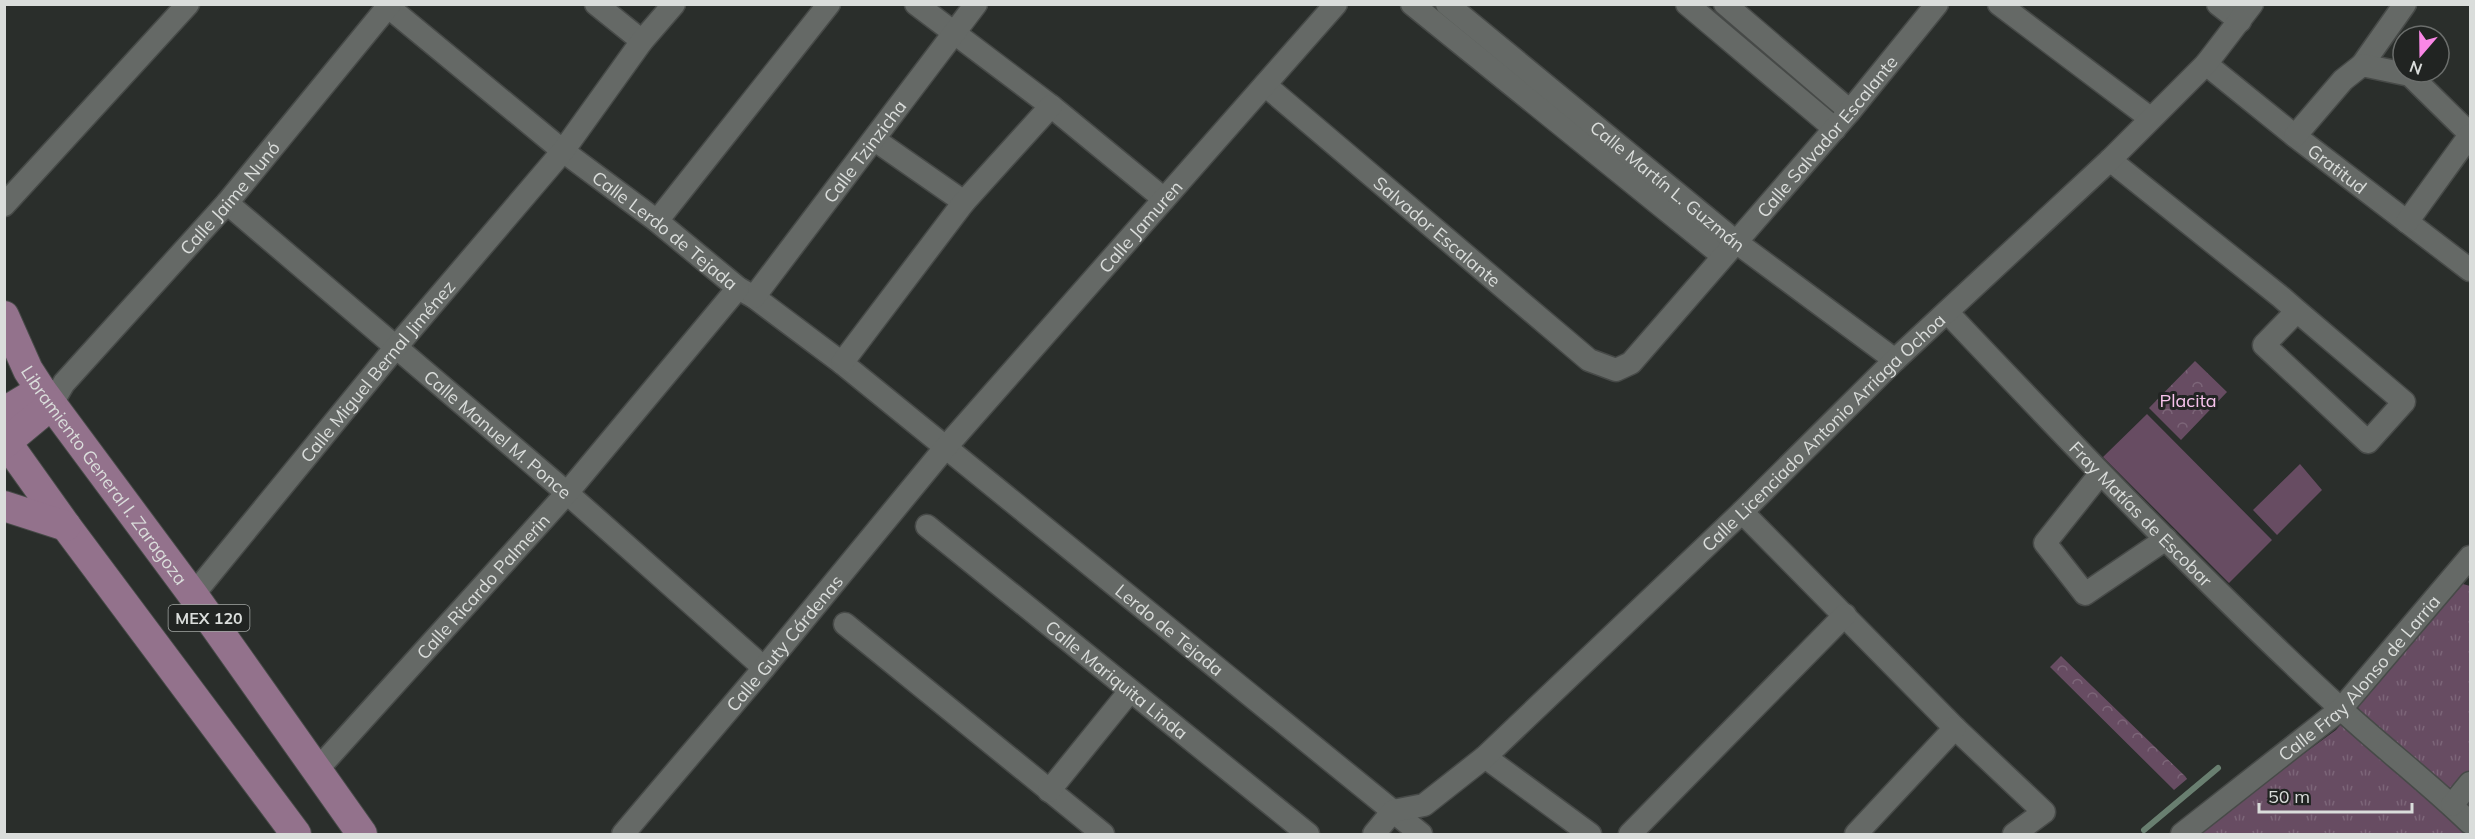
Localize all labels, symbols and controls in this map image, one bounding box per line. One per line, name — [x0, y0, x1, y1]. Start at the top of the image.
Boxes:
north arrow — [2391, 24, 2451, 84]
street label: Calle Salvador Escalante — [1751, 51, 1902, 222]
text: N — [2407, 57, 2425, 80]
street label: Calle Tzinzicha — [818, 95, 911, 207]
street label: Calle Martín L. Guzmán — [1586, 115, 1750, 256]
street label: Calle Jaime Nunó — [175, 136, 284, 259]
street label: Gratitud — [2303, 139, 2372, 199]
street label: Calle Lerdo de Tejada — [588, 165, 743, 295]
street label: Salvador Escalante — [1369, 171, 1506, 292]
street label: Calle Jamuren — [1093, 175, 1187, 277]
street label: Calle Miguel Bernal Jiménez — [295, 275, 460, 467]
street label: Calle Licenciado Antonio Arriaga Ochoa — [1697, 308, 1950, 556]
street label: Libramiento General I. Zaragoza — [16, 361, 193, 589]
street label: Calle Manuel M. Ponce — [419, 365, 576, 503]
park label: Placita — [2159, 389, 2217, 412]
street label: Fray Matías de Escobar — [2065, 436, 2218, 592]
street label: Calle Ricardo Palmerin — [411, 509, 554, 664]
street label: Calle Guty Cárdenas — [721, 570, 848, 716]
street label: Lerdo de Tejada — [1111, 579, 1229, 681]
street label: Calle Fray Alonso de Larria — [2273, 590, 2445, 766]
road number: MEX 120 — [168, 605, 250, 631]
street label: Calle Mariquita Linda — [1041, 615, 1193, 744]
scale bar — [2259, 776, 2412, 814]
text: 50 m — [2268, 785, 2310, 808]

